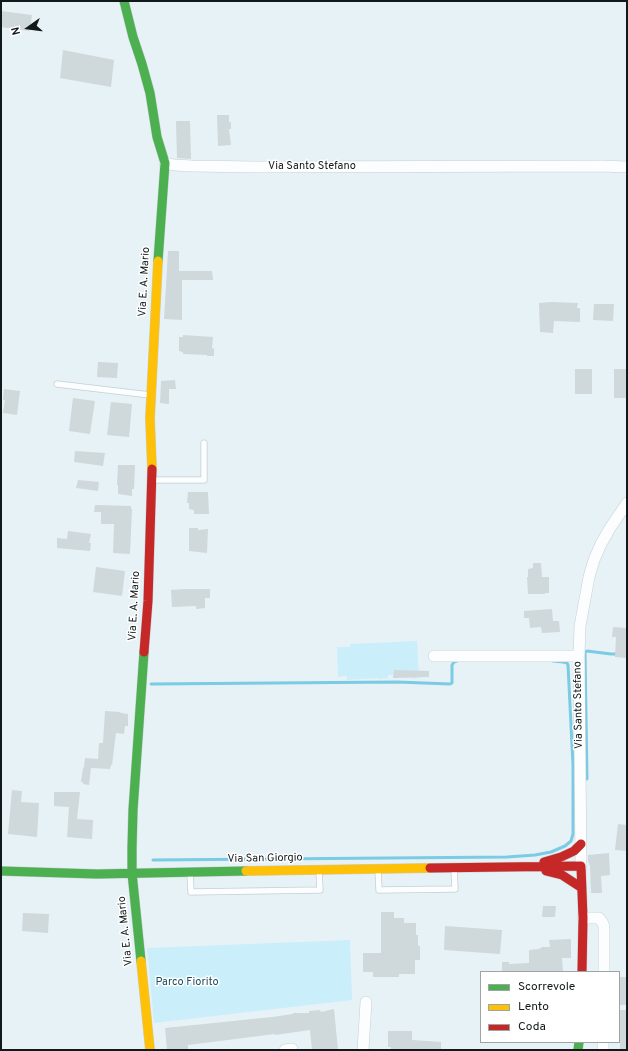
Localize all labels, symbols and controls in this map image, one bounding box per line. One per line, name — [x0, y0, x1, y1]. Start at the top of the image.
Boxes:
north arrow — [8, 8, 48, 48]
text: N — [9, 25, 24, 36]
street label: Via Santo Stefano — [268, 160, 356, 174]
street label: Via E. A. Mario — [137, 247, 153, 317]
street label: Via E. A. Mario — [127, 571, 143, 641]
street label: Via Santo Stefano — [572, 661, 586, 749]
street label: Via San Giorgio — [227, 852, 303, 866]
street label: Via E. A. Mario — [116, 895, 136, 967]
legend — [480, 971, 620, 1043]
park label: Parco Fiorito — [155, 976, 219, 990]
text: Scorrevole — [518, 979, 575, 995]
text: Lento — [518, 999, 549, 1015]
text: Coda — [518, 1019, 546, 1035]

